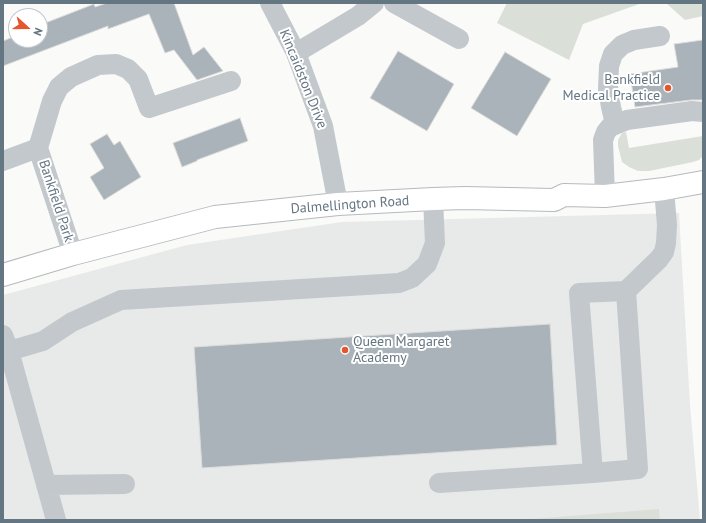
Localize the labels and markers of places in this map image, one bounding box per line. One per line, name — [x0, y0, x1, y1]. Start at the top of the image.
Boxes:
place label: Bankfield Medical Practice — [562, 72, 660, 104]
marker: Bankfield Medical Practice — [663, 83, 673, 93]
place label: Queen Margaret Academy — [353, 334, 449, 366]
marker: Queen Margaret Academy — [340, 345, 350, 355]

